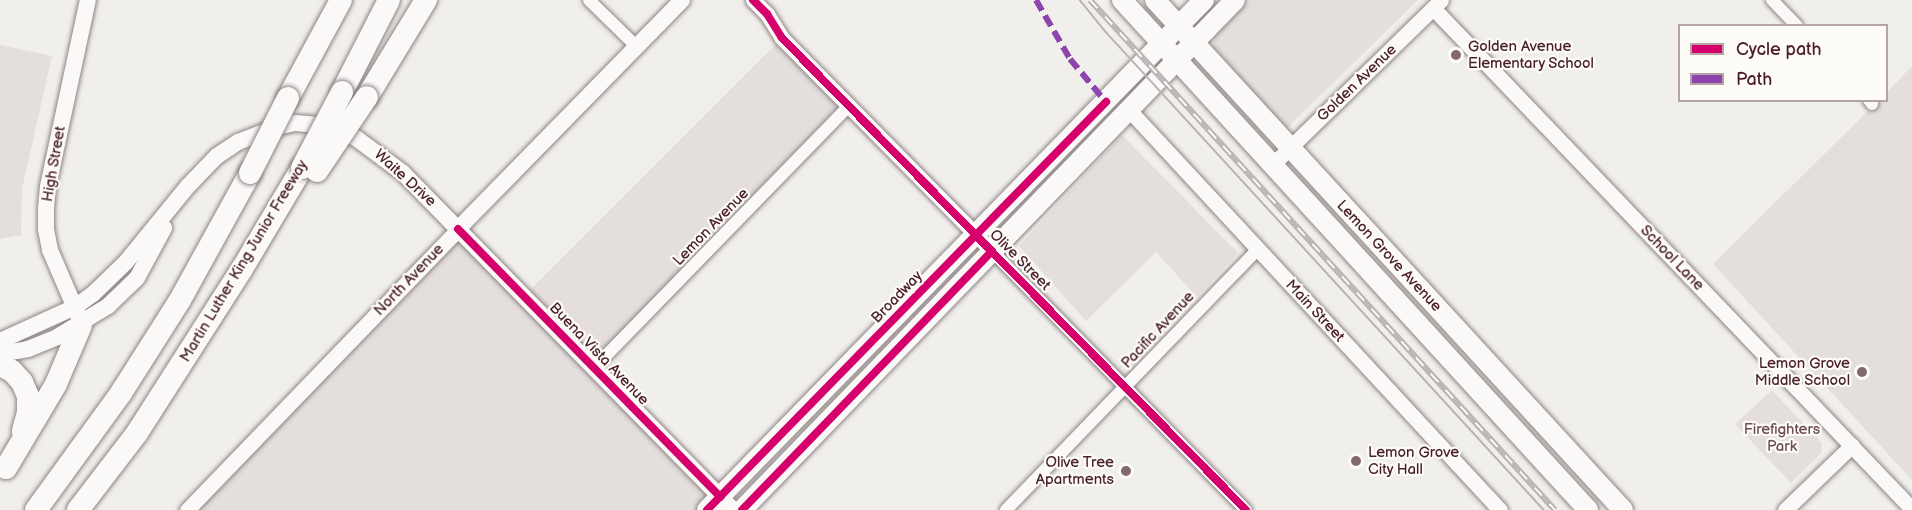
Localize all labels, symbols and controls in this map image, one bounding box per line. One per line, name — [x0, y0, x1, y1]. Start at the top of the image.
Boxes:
legend — [1678, 24, 1888, 102]
place label: Golden Avenue Elementary School — [1468, 37, 1595, 72]
text: Cycle path — [1736, 39, 1822, 60]
street label: Golden Avenue — [1314, 41, 1400, 125]
marker: Golden Avenue Elementary School — [1449, 48, 1463, 62]
text: Path — [1736, 69, 1772, 90]
street label: High Street — [38, 125, 70, 203]
street label: Waite Drive — [370, 145, 440, 211]
street label: Martin Luther King Junior Freeway — [176, 156, 312, 366]
street label: Lemon Avenue — [669, 184, 753, 270]
street label: Lemon Grove Avenue — [1333, 197, 1445, 315]
street label: School Lane — [1636, 222, 1708, 294]
street label: Olive Street — [986, 226, 1054, 294]
street label: North Avenue — [370, 240, 448, 320]
street label: Broadway — [868, 267, 926, 327]
street label: Main Street — [1282, 276, 1348, 346]
street label: Pacific Avenue — [1118, 288, 1198, 372]
street label: Buena Vista Avenue — [545, 299, 653, 409]
place label: Lemon Grove Middle School — [1754, 354, 1850, 389]
marker: Lemon Grove Middle School — [1855, 365, 1869, 379]
park label: Firefighters Park — [1744, 420, 1820, 455]
place label: Lemon Grove City Hall — [1368, 443, 1459, 478]
place label: Olive Tree Apartments — [1036, 453, 1114, 488]
marker: Lemon Grove City Hall — [1349, 454, 1363, 468]
marker: Olive Tree Apartments — [1119, 464, 1133, 478]

